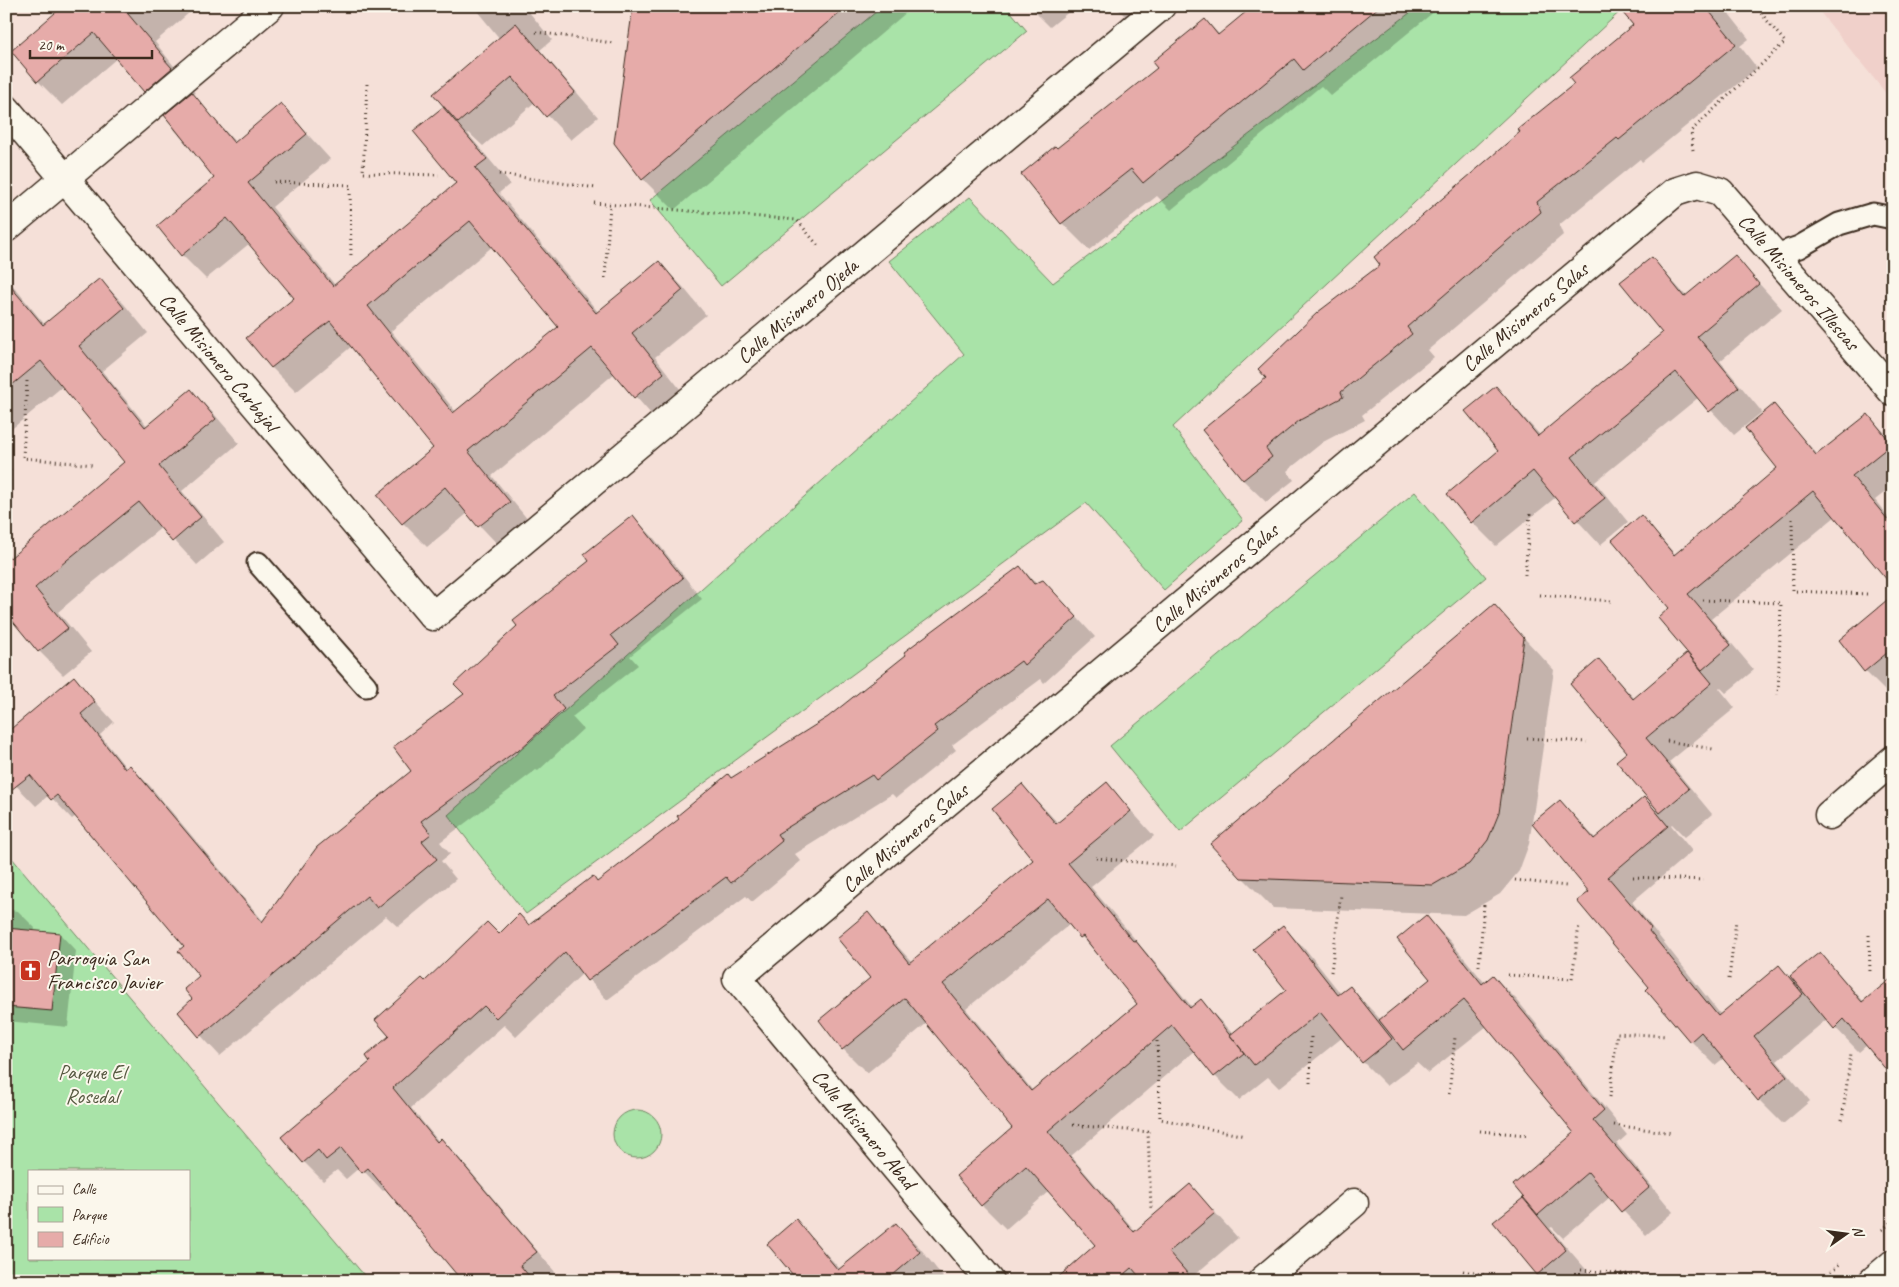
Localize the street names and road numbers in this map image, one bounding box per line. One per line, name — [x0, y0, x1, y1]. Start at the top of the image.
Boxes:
street label: Calle Misioneros Illescas — [1733, 208, 1867, 357]
street label: Calle Misionero Ojeda — [731, 251, 865, 369]
street label: Calle Misioneros Salas — [1456, 255, 1595, 377]
street label: Calle Misionero Carbajal — [154, 288, 287, 439]
street label: Calle Misioneros Salas — [1146, 516, 1285, 638]
street label: Calle Misioneros Salas — [836, 776, 975, 898]
street label: Calle Misionero Abad — [806, 1064, 924, 1197]

